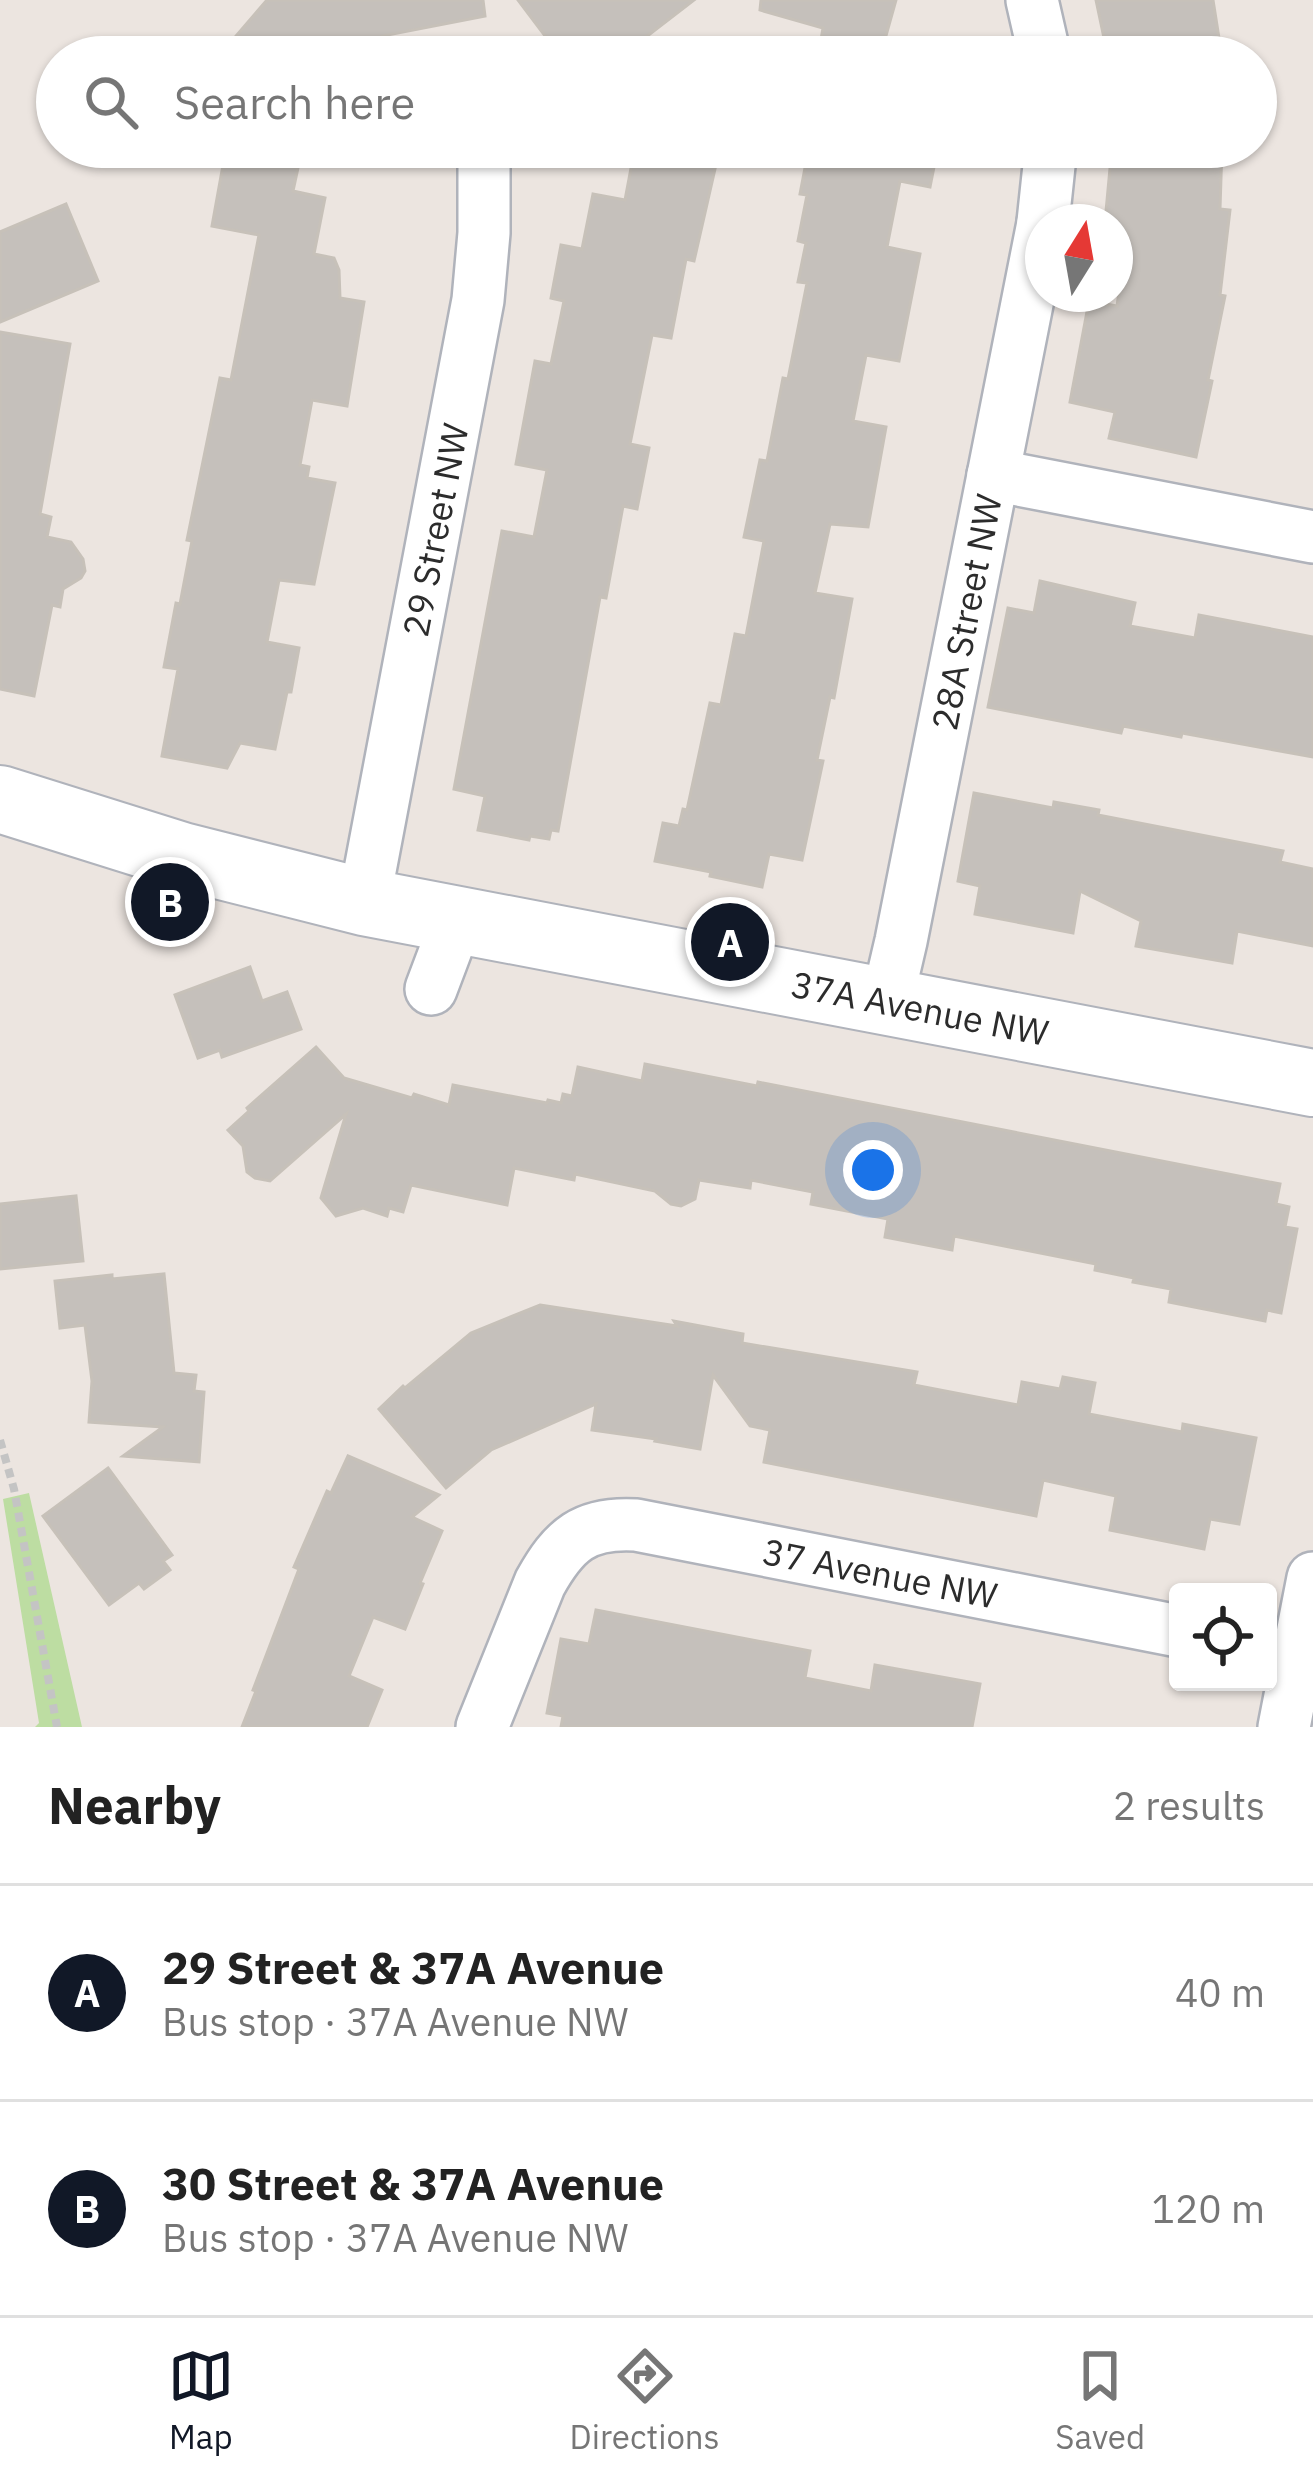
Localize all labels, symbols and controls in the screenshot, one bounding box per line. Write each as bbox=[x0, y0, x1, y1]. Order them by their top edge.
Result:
search box bbox=[36, 36, 1277, 168]
icon: search bbox=[78, 69, 144, 135]
text: Search here bbox=[174, 73, 415, 131]
north arrow bbox=[1025, 204, 1133, 312]
street label: 29 Street NW bbox=[391, 419, 479, 641]
street label: 28A Street NW bbox=[920, 490, 1012, 734]
pin: B bbox=[131, 857, 209, 947]
pin: A bbox=[691, 897, 769, 987]
street label: 37A Avenue NW bbox=[787, 960, 1053, 1056]
your location bbox=[843, 1140, 903, 1200]
street label: 37 Avenue NW bbox=[759, 1527, 1001, 1619]
map controls bbox=[1169, 1583, 1277, 1691]
button: locate bbox=[1169, 1583, 1277, 1691]
text: Nearby bbox=[48, 1772, 221, 1838]
text: 2 results bbox=[1113, 1780, 1265, 1831]
text: 29 Street & 37A Avenue bbox=[162, 1938, 664, 1996]
text: A bbox=[74, 1967, 100, 2018]
text: 40 m bbox=[1175, 1967, 1265, 2018]
text: Bus stop · 37A Avenue NW bbox=[162, 1996, 628, 2047]
text: 30 Street & 37A Avenue bbox=[162, 2154, 664, 2212]
text: B bbox=[74, 2183, 100, 2234]
text: 120 m bbox=[1152, 2183, 1265, 2234]
text: Bus stop · 37A Avenue NW bbox=[162, 2212, 628, 2263]
tab: Map bbox=[168, 2343, 234, 2458]
tab: Directions bbox=[570, 2343, 720, 2458]
tab: Saved bbox=[1055, 2343, 1145, 2458]

